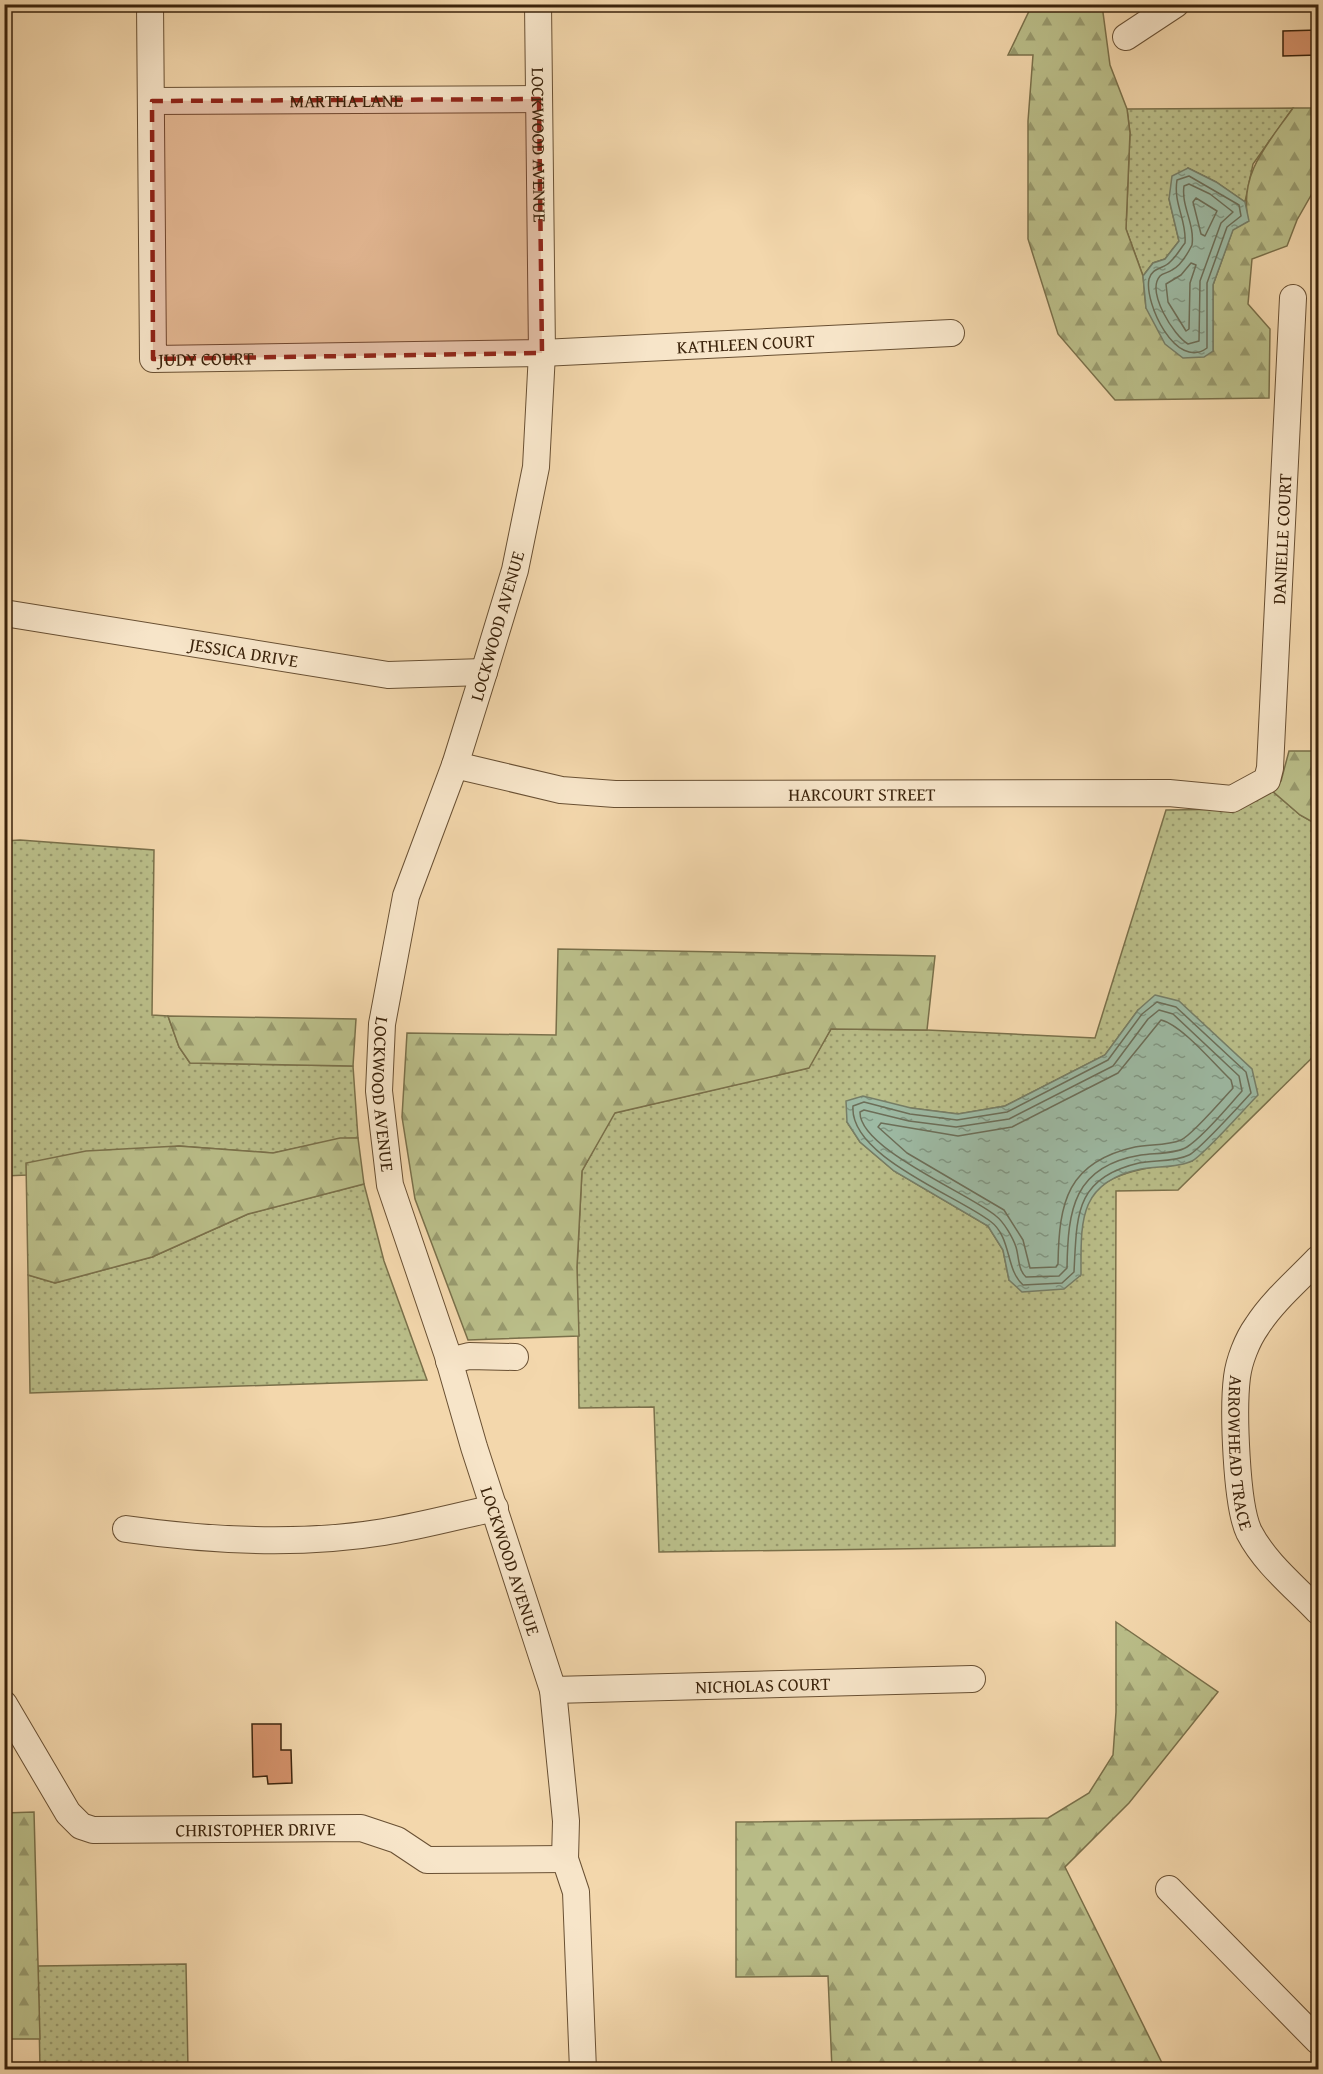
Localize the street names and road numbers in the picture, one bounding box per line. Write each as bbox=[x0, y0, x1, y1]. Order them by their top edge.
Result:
street label: LOCKWOOD AVENUE bbox=[525, 67, 554, 223]
street label: MARTHA LANE bbox=[289, 86, 403, 114]
street label: KATHLEEN COURT bbox=[676, 326, 815, 360]
street label: JUDY COURT bbox=[156, 344, 254, 372]
street label: DANIELLE COURT bbox=[1265, 473, 1298, 605]
street label: LOCKWOOD AVENUE bbox=[463, 548, 531, 704]
street label: JESSICA DRIVE bbox=[186, 629, 300, 674]
street label: HARCOURT STREET bbox=[788, 780, 936, 807]
street label: LOCKWOOD AVENUE bbox=[365, 1015, 402, 1173]
street label: ARROWHEAD TRACE bbox=[1222, 1374, 1261, 1534]
street label: LOCKWOOD AVENUE bbox=[474, 1483, 548, 1639]
street label: NICHOLAS COURT bbox=[695, 1669, 831, 1700]
street label: CHRISTOPHER DRIVE bbox=[175, 1815, 336, 1843]

